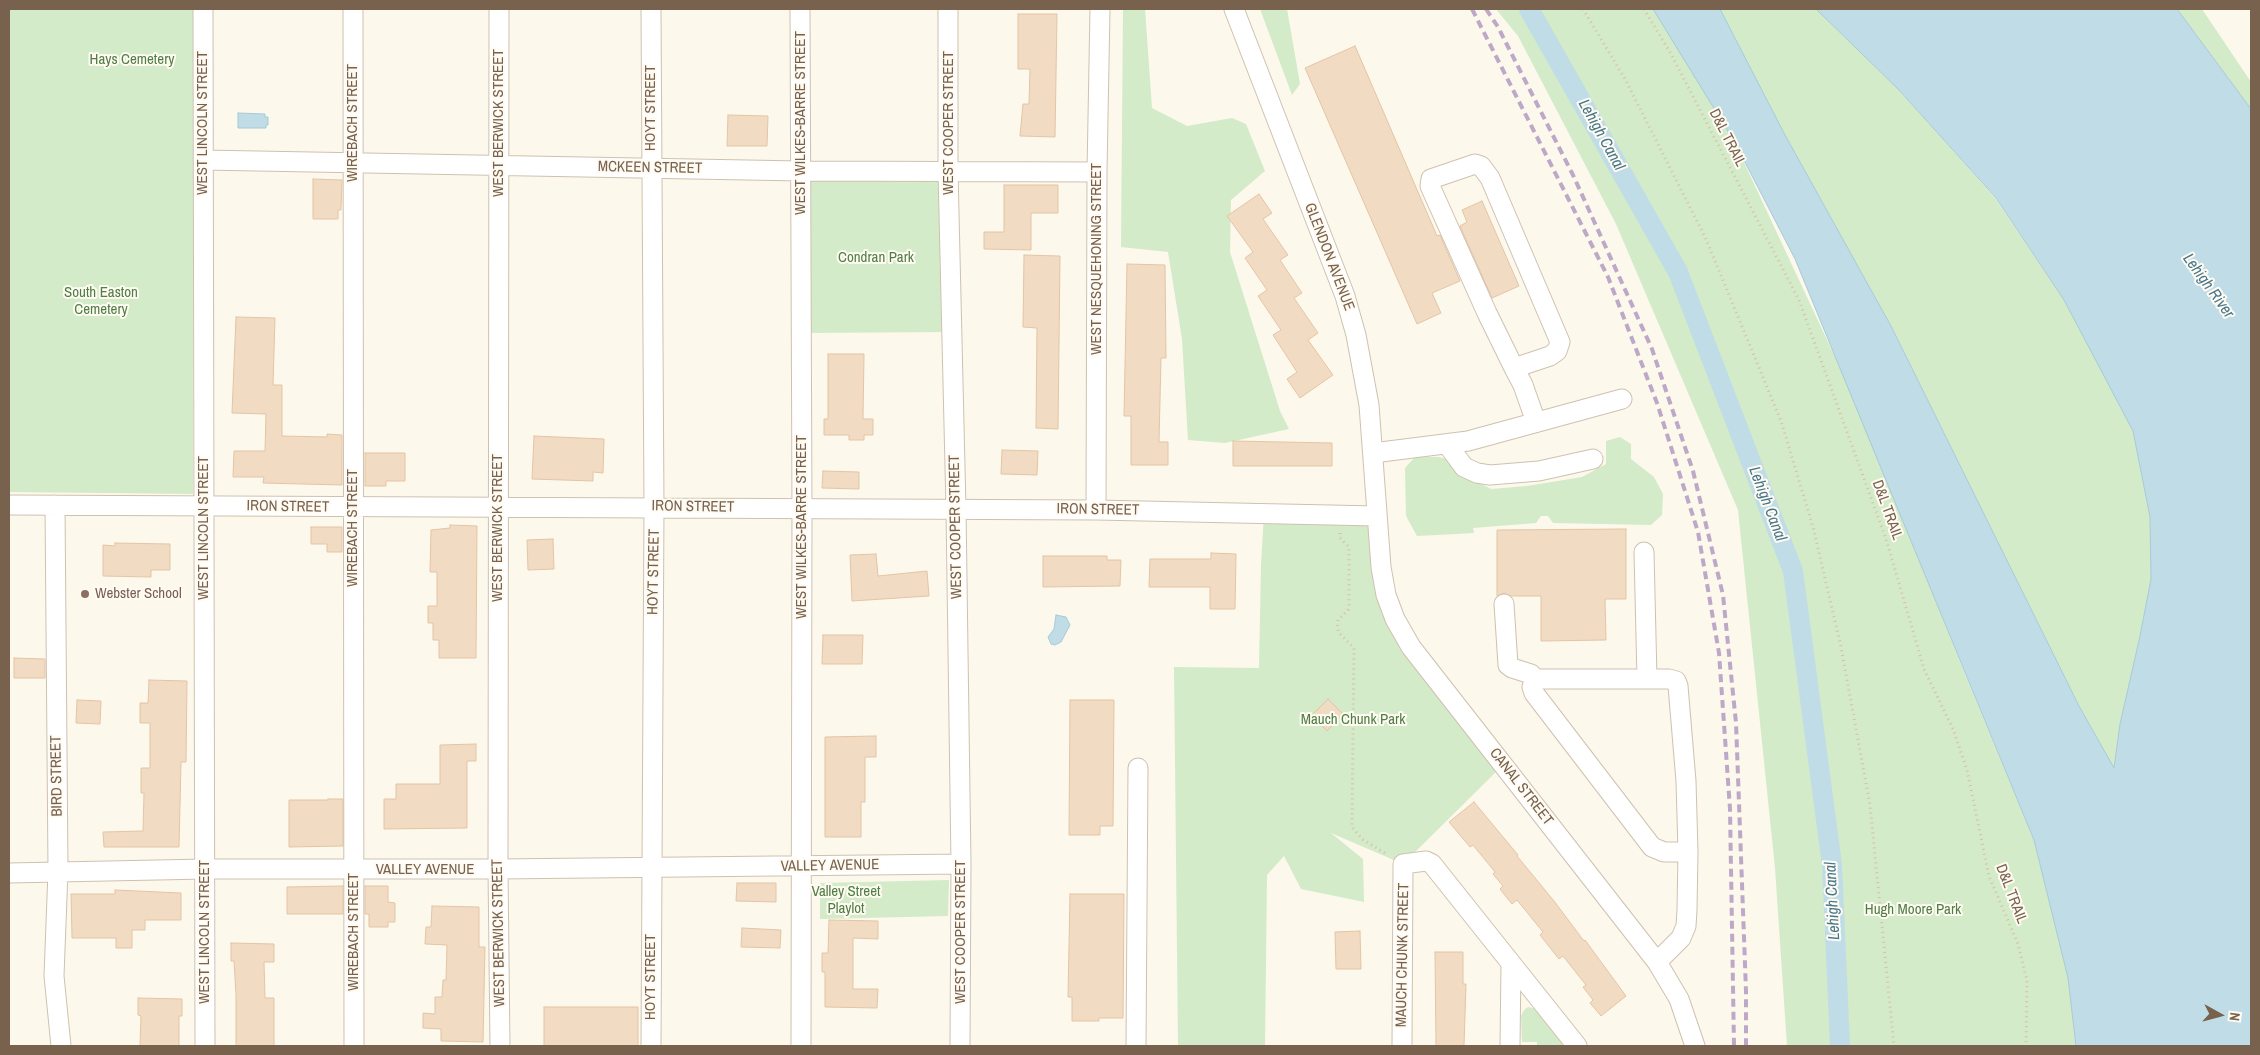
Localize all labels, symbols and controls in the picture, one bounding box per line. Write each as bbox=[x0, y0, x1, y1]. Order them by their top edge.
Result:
street label: WEST WILKES-BARRE STREET bbox=[792, 31, 810, 215]
street label: WEST BERWICK STREET bbox=[490, 49, 508, 197]
park label: Hays Cemetery bbox=[90, 51, 174, 69]
street label: WEST LINCOLN STREET bbox=[194, 51, 212, 195]
street label: WEST COOPER STREET bbox=[940, 51, 958, 195]
street label: WIREBACH STREET bbox=[344, 64, 362, 182]
street label: HOYT STREET bbox=[642, 65, 660, 151]
water label: Lehigh Canal bbox=[1574, 96, 1628, 174]
street label: D&L TRAIL bbox=[1705, 106, 1749, 170]
street label: MCKEEN STREET bbox=[598, 158, 702, 178]
street label: WEST NESQUEHONING STREET bbox=[1088, 163, 1106, 355]
street label: GLENDON AVENUE bbox=[1300, 201, 1358, 313]
park label: Condran Park bbox=[838, 249, 914, 267]
water label: Lehigh River bbox=[2178, 250, 2238, 322]
park label: South Easton Cemetery bbox=[64, 284, 138, 319]
street label: WEST WILKES-BARRE STREET bbox=[793, 435, 811, 619]
street label: WEST BERWICK STREET bbox=[489, 454, 507, 602]
street label: WEST COOPER STREET bbox=[946, 455, 966, 599]
street label: WEST LINCOLN STREET bbox=[195, 456, 213, 600]
water label: Lehigh Canal bbox=[1744, 464, 1790, 544]
street label: WIREBACH STREET bbox=[344, 469, 362, 587]
street label: D&L TRAIL bbox=[1868, 478, 1906, 542]
street label: IRON STREET bbox=[247, 497, 329, 517]
street label: IRON STREET bbox=[652, 497, 734, 517]
street label: IRON STREET bbox=[1057, 500, 1139, 520]
street label: HOYT STREET bbox=[644, 529, 664, 615]
place label: Webster School bbox=[95, 585, 182, 603]
marker: Webster School bbox=[79, 588, 91, 600]
park label: Mauch Chunk Park bbox=[1301, 711, 1405, 729]
street label: BIRD STREET bbox=[47, 735, 67, 817]
street label: CANAL STREET bbox=[1485, 745, 1557, 829]
street label: VALLEY AVENUE bbox=[781, 856, 879, 876]
street label: WEST BERWICK STREET bbox=[489, 859, 509, 1007]
street label: WEST LINCOLN STREET bbox=[196, 860, 214, 1004]
street label: WEST COOPER STREET bbox=[952, 860, 970, 1004]
street label: VALLEY AVENUE bbox=[376, 861, 474, 879]
water label: Lehigh Canal bbox=[1821, 862, 1845, 940]
street label: D&L TRAIL bbox=[1991, 862, 2031, 926]
street label: WIREBACH STREET bbox=[345, 873, 363, 991]
park label: Valley Street Playlot bbox=[812, 883, 880, 918]
street label: MAUCH CHUNK STREET bbox=[1393, 883, 1413, 1027]
park label: Hugh Moore Park bbox=[1865, 901, 1961, 919]
street label: HOYT STREET bbox=[642, 934, 660, 1020]
north arrow bbox=[2195, 990, 2245, 1040]
text: N bbox=[2225, 1012, 2244, 1022]

